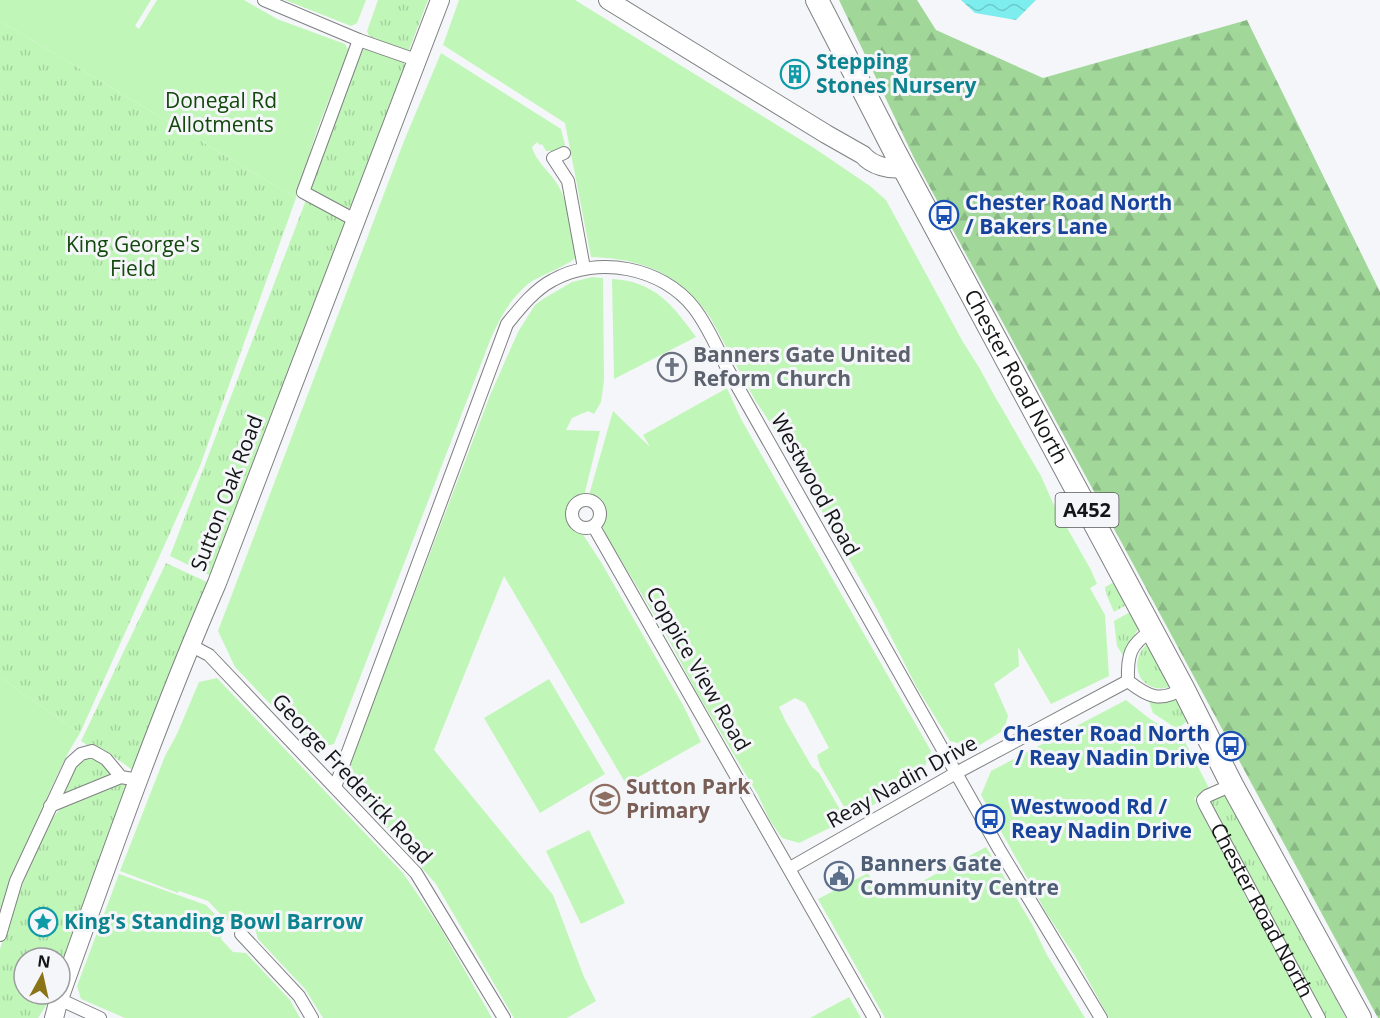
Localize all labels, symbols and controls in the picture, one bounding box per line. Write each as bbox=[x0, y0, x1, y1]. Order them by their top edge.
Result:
place label: Stepping Stones Nursery bbox=[816, 47, 977, 99]
building icon: Stepping Stones Nursery bbox=[779, 58, 811, 90]
park label: Donegal Rd Allotments bbox=[165, 86, 277, 138]
place label: Chester Road North / Bakers Lane bbox=[965, 188, 1172, 240]
bus stop icon: Chester Road North / Bakers Lane bbox=[928, 199, 960, 231]
park label: King George's Field bbox=[66, 230, 200, 282]
street label: Chester Road North bbox=[958, 284, 1075, 469]
place label: Banners Gate United Reform Church bbox=[693, 340, 911, 392]
church icon: Banners Gate United Reform Church bbox=[656, 351, 688, 383]
street label: Westwood Road bbox=[765, 408, 867, 561]
street label: Sutton Oak Road bbox=[183, 411, 269, 575]
road number: A452 bbox=[1056, 493, 1118, 527]
street label: Coppice View Road bbox=[640, 581, 757, 756]
street label: George Frederick Road bbox=[266, 687, 439, 870]
place label: Chester Road North / Reay Nadin Drive bbox=[1003, 719, 1210, 771]
street label: Reay Nadin Drive bbox=[821, 728, 982, 834]
bus stop icon: Chester Road North / Reay Nadin Drive bbox=[1215, 730, 1247, 762]
place label: Sutton Park Primary bbox=[626, 772, 751, 824]
school or university icon: Sutton Park Primary bbox=[589, 783, 621, 815]
place label: Westwood Rd / Reay Nadin Drive bbox=[1011, 792, 1192, 844]
bus stop icon: Westwood Rd / Reay Nadin Drive bbox=[974, 803, 1006, 835]
street label: Chester Road North bbox=[1204, 818, 1321, 1002]
place label: Banners Gate Community Centre bbox=[860, 849, 1059, 901]
public building icon: Banners Gate Community Centre bbox=[823, 860, 855, 892]
place icon: King's Standing Bowl Barrow bbox=[27, 906, 59, 938]
place label: King's Standing Bowl Barrow bbox=[64, 907, 363, 935]
north arrow bbox=[12, 946, 72, 1006]
text: N bbox=[36, 949, 52, 973]

